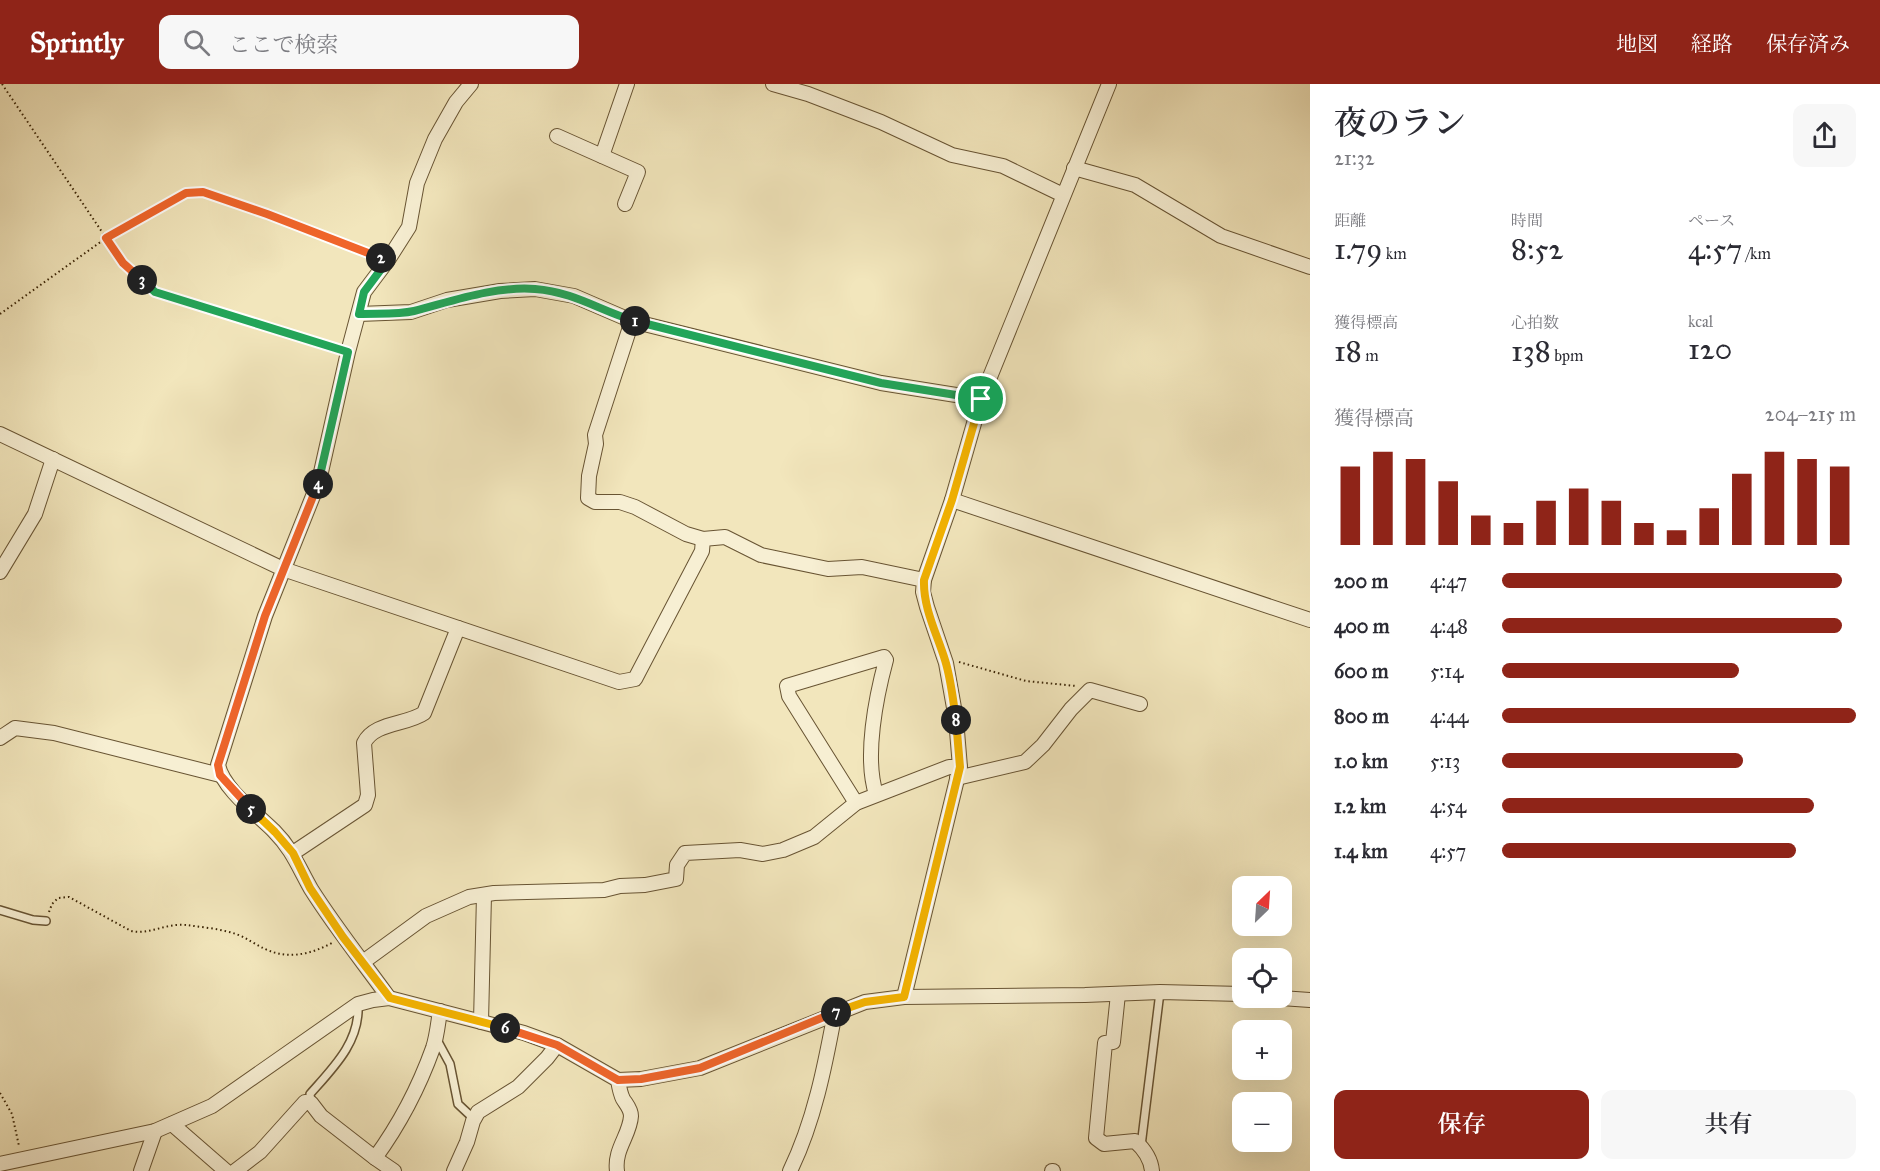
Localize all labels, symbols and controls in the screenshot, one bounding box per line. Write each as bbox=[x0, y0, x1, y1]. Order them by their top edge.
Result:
search box bbox=[159, 15, 579, 69]
text: Sprintly bbox=[30, 25, 123, 60]
icon: search bbox=[180, 26, 213, 59]
text: ここで検索 bbox=[228, 31, 338, 58]
text: 地図 bbox=[1616, 31, 1658, 57]
text: 経路 bbox=[1691, 31, 1733, 57]
text: 保存済み bbox=[1766, 31, 1850, 57]
text: 夜のラン bbox=[1334, 103, 1466, 143]
button: share bbox=[1793, 104, 1856, 167]
text: 21:32 bbox=[1334, 146, 1375, 170]
text: 距離 bbox=[1334, 211, 1366, 230]
text: 時間 bbox=[1511, 211, 1543, 230]
text: ペース bbox=[1688, 211, 1735, 230]
text: 1.79 bbox=[1334, 231, 1382, 267]
text: 8:52 bbox=[1511, 231, 1563, 267]
text: 4:57 bbox=[1688, 231, 1742, 267]
pin: 2 bbox=[366, 243, 396, 273]
text: km bbox=[1382, 244, 1407, 263]
text: /km bbox=[1742, 244, 1771, 263]
text: 2 bbox=[377, 248, 385, 267]
pin: 3 bbox=[127, 265, 157, 295]
text: 3 bbox=[139, 270, 145, 289]
pin: 1 bbox=[620, 306, 650, 336]
text: 1 bbox=[632, 311, 638, 330]
text: kcal bbox=[1688, 312, 1713, 331]
text: 獲得標高 bbox=[1334, 313, 1398, 332]
text: 心拍数 bbox=[1511, 313, 1559, 332]
text: 120 bbox=[1688, 331, 1732, 367]
text: 18 bbox=[1334, 333, 1362, 369]
text: 138 bbox=[1511, 333, 1551, 369]
text: m bbox=[1362, 346, 1379, 365]
text: bpm bbox=[1551, 346, 1583, 365]
pin bbox=[955, 373, 1006, 424]
icon: arrive bbox=[964, 382, 997, 415]
text: 204–215 m bbox=[1765, 402, 1856, 426]
text: 獲得標高 bbox=[1334, 406, 1414, 430]
pin: 4 bbox=[303, 469, 333, 499]
text: 4 bbox=[314, 474, 322, 493]
text: 200 m bbox=[1334, 569, 1388, 593]
text: 4:47 bbox=[1430, 569, 1467, 593]
text: 400 m bbox=[1334, 614, 1390, 638]
text: 4:48 bbox=[1430, 614, 1468, 638]
text: 600 m bbox=[1334, 659, 1389, 683]
text: 5:14 bbox=[1430, 659, 1463, 683]
text: 800 m bbox=[1334, 704, 1389, 728]
text: 4:44 bbox=[1430, 704, 1468, 728]
pin: 8 bbox=[941, 705, 971, 735]
text: 8 bbox=[952, 710, 960, 729]
text: 1.0 km bbox=[1334, 749, 1388, 773]
text: 5:13 bbox=[1430, 749, 1460, 773]
pin: 5 bbox=[236, 794, 266, 824]
text: 1.2 km bbox=[1334, 794, 1386, 818]
text: 4:54 bbox=[1430, 794, 1466, 818]
text: 5 bbox=[247, 799, 255, 818]
text: 1.4 km bbox=[1334, 839, 1388, 863]
text: 4:57 bbox=[1430, 839, 1466, 863]
north arrow bbox=[1232, 876, 1292, 936]
map controls bbox=[1232, 876, 1292, 1152]
button: locate bbox=[1232, 948, 1292, 1008]
pin: 7 bbox=[821, 997, 851, 1027]
text: 7 bbox=[832, 1002, 840, 1021]
pin: 6 bbox=[490, 1013, 520, 1043]
text: 6 bbox=[501, 1018, 509, 1037]
button: + bbox=[1232, 1020, 1292, 1080]
button: 保存 bbox=[1334, 1090, 1589, 1159]
button: 共有 bbox=[1601, 1090, 1856, 1159]
button: − bbox=[1232, 1092, 1292, 1152]

